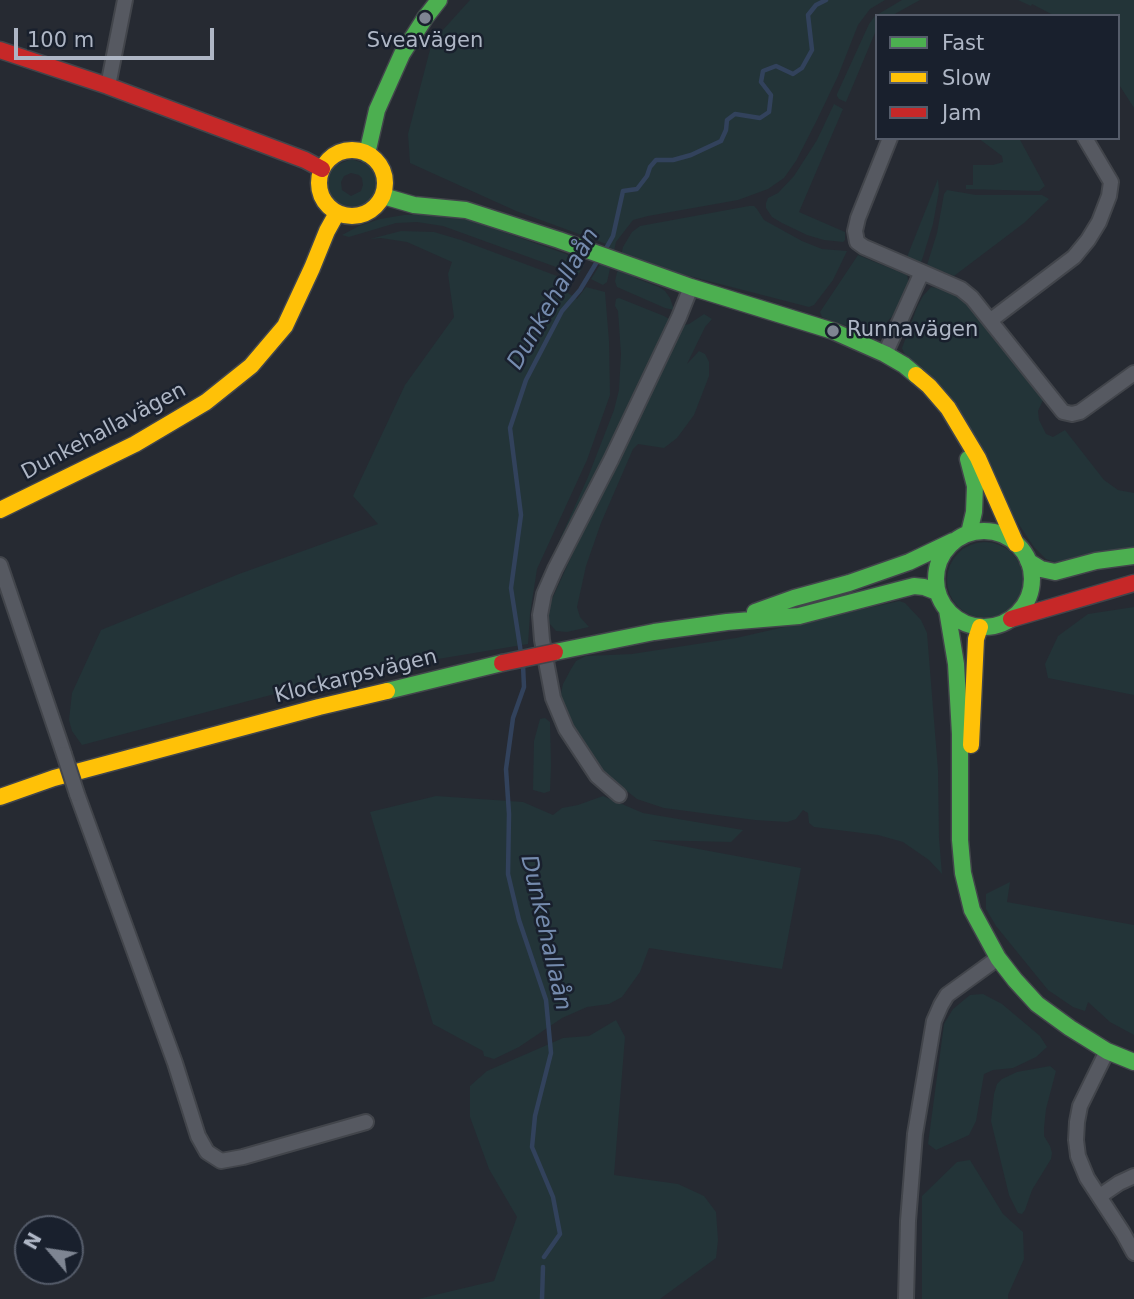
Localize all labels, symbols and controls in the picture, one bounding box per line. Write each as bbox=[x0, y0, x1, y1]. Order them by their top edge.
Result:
marker: Sveavägen bbox=[417, 10, 433, 26]
scale bar bbox=[18, 14, 217, 58]
legend bbox=[875, 14, 1120, 140]
text: 100 m bbox=[27, 28, 94, 52]
place label: Sveavägen bbox=[367, 29, 483, 55]
text: Fast bbox=[942, 31, 984, 55]
text: Slow bbox=[942, 66, 991, 90]
text: Jam bbox=[942, 101, 982, 125]
water label: Dunkehallaån bbox=[502, 223, 606, 375]
place label: Runnavägen bbox=[847, 318, 978, 344]
marker: Runnavägen bbox=[825, 323, 841, 339]
street label: Dunkehallavägen bbox=[17, 378, 191, 486]
street label: Klockarpsvägen bbox=[272, 645, 440, 709]
water label: Dunkehallaån bbox=[514, 853, 576, 1013]
north arrow bbox=[14, 1215, 84, 1285]
text: N bbox=[19, 1228, 46, 1253]

